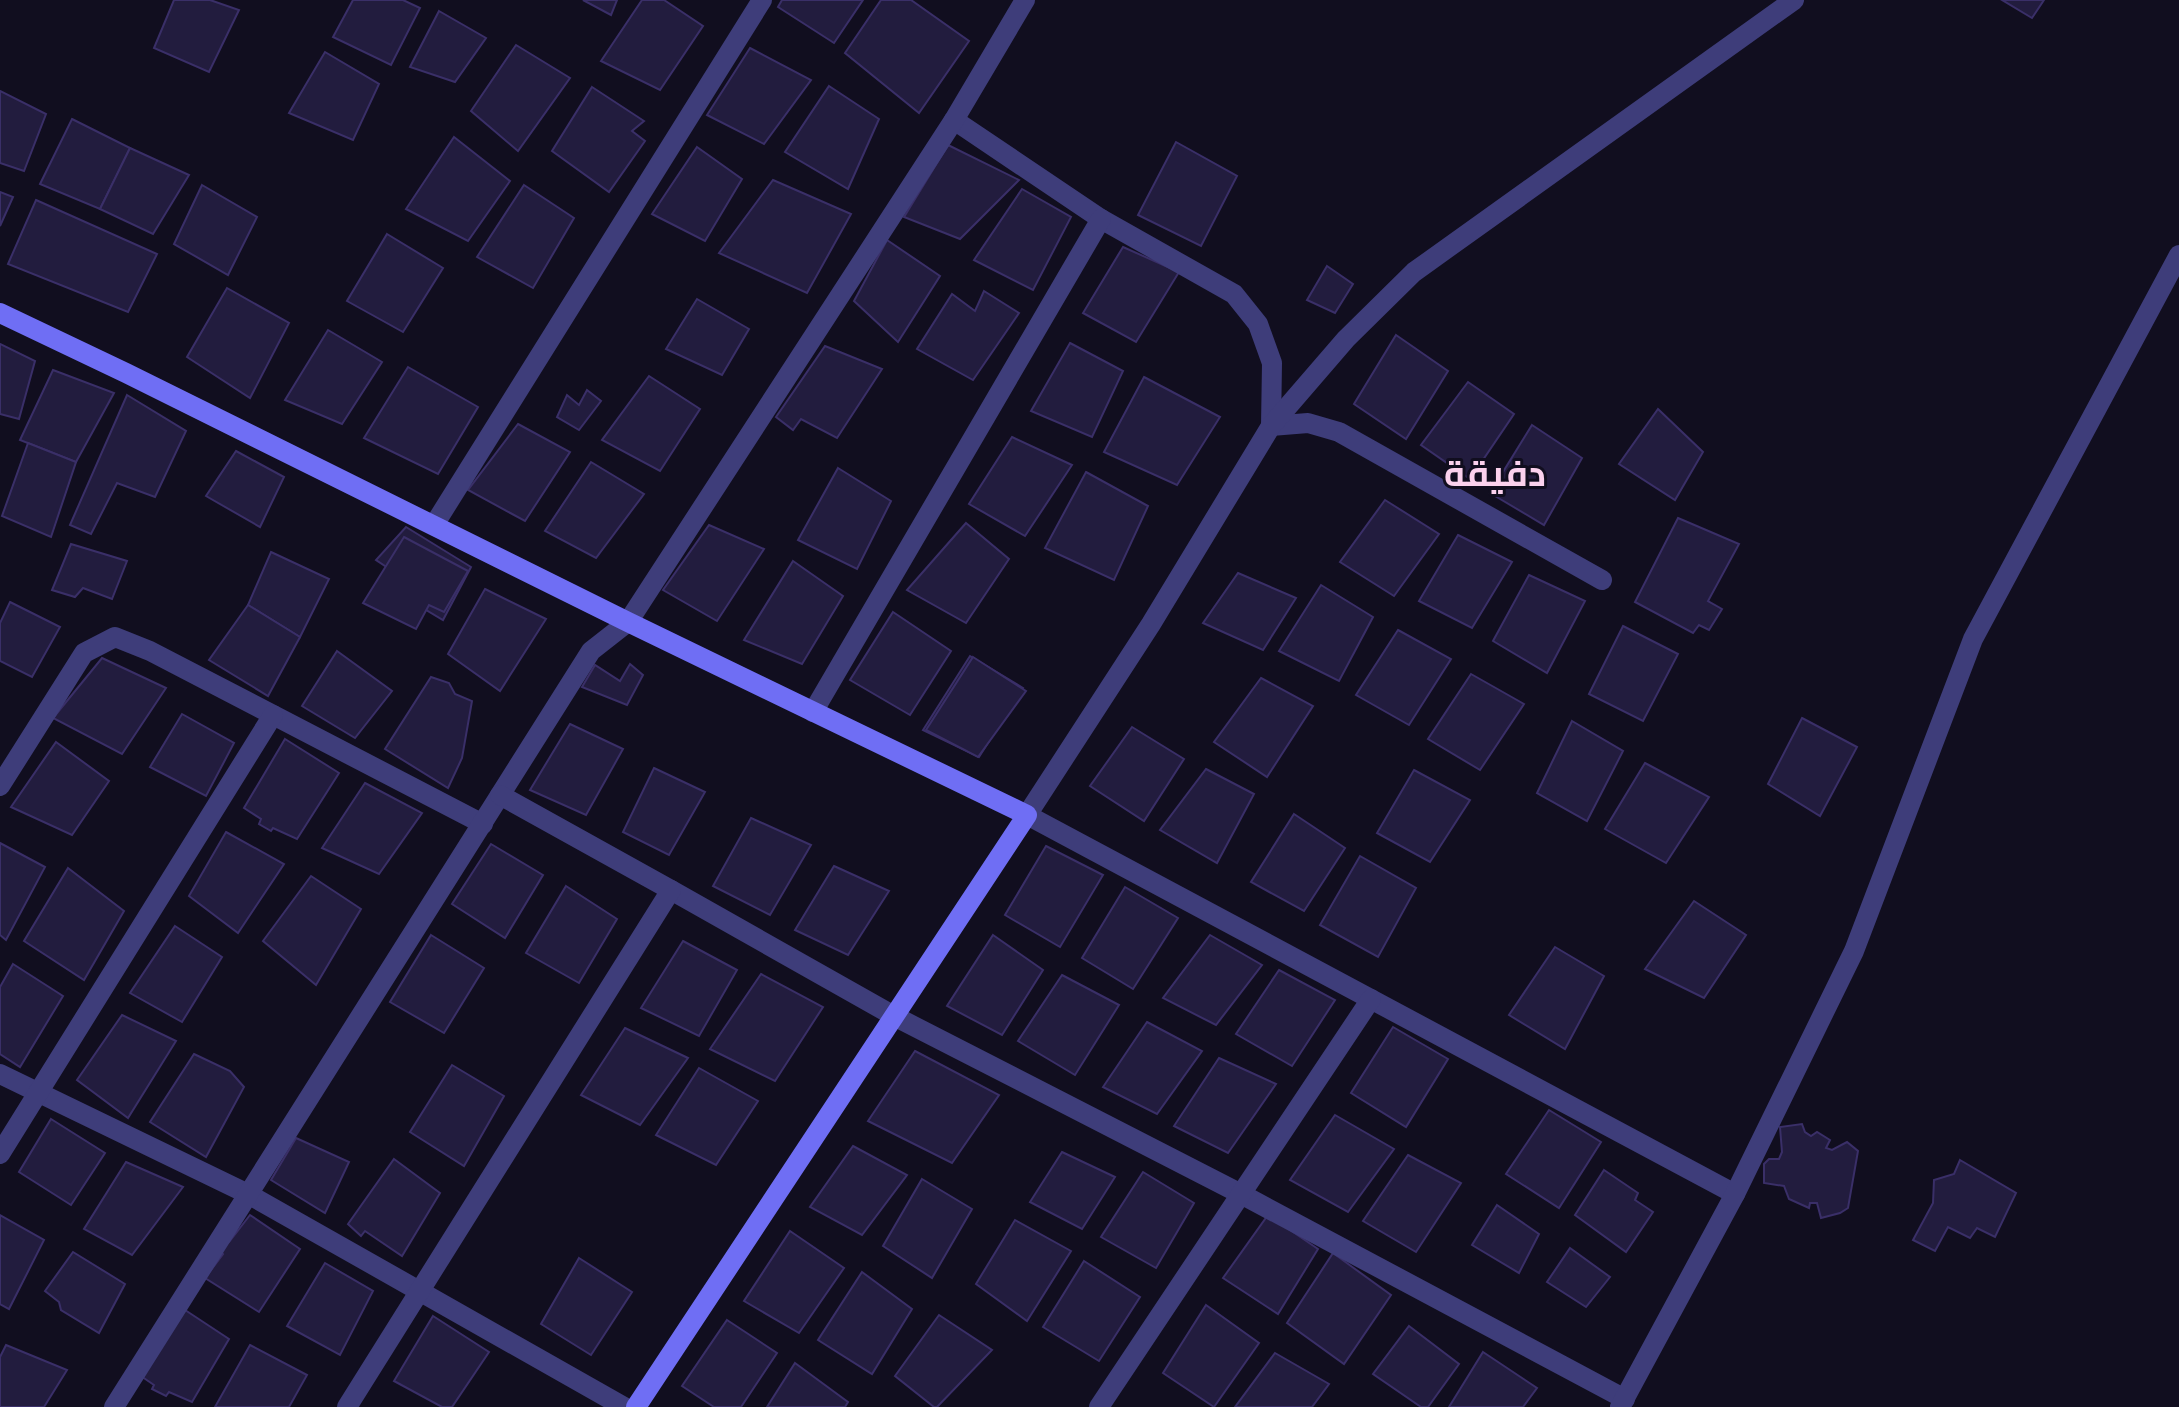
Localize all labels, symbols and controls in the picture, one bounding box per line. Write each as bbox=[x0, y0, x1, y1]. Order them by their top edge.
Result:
district label: دفيقة bbox=[1444, 453, 1546, 495]

